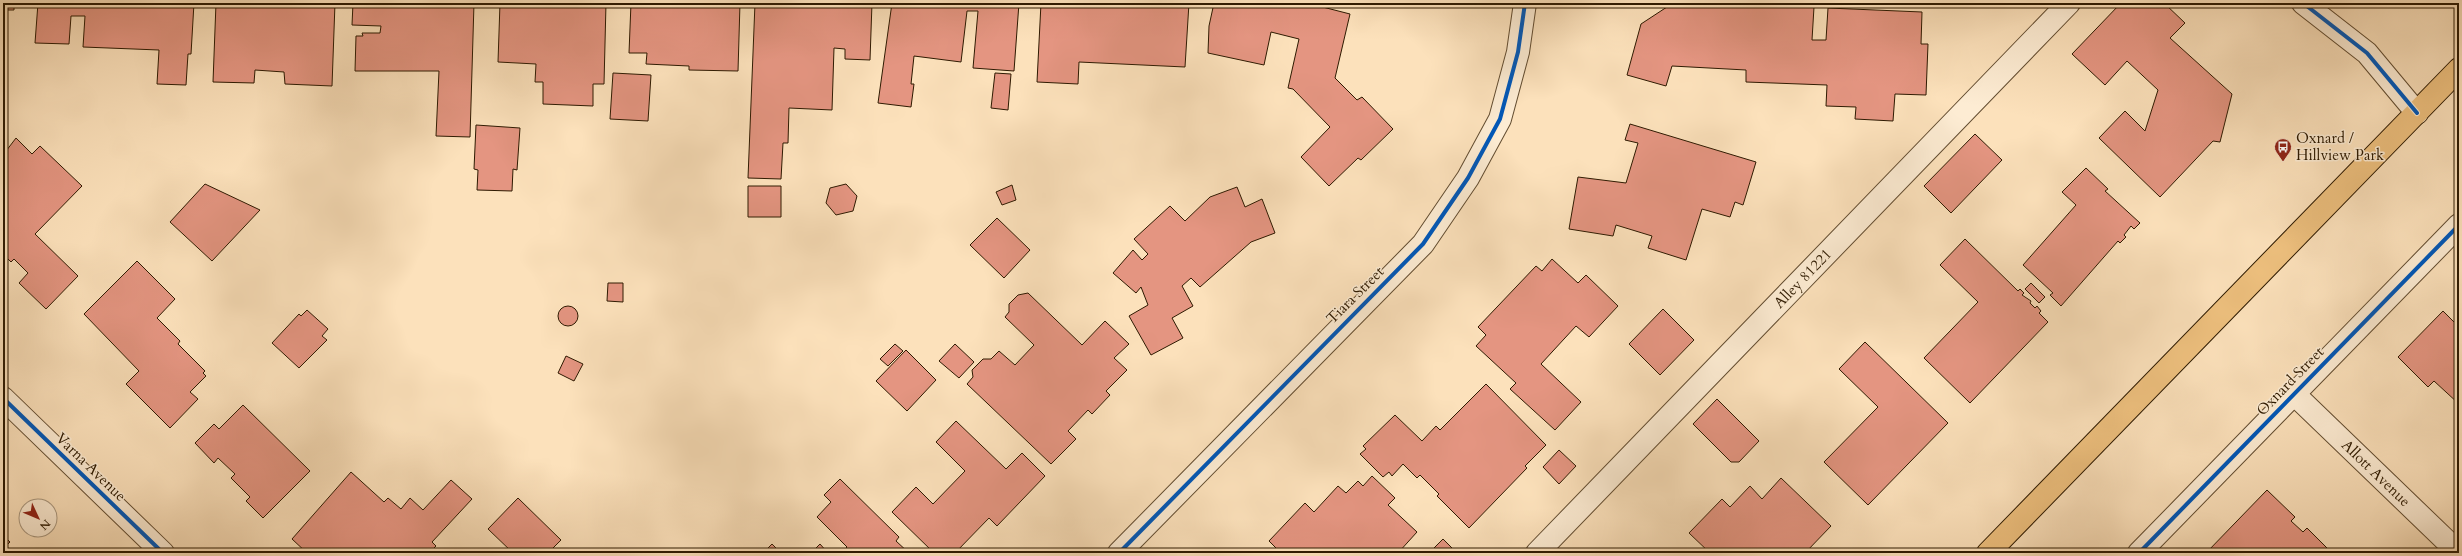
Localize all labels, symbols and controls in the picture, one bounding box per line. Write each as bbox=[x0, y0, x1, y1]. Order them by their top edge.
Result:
place label: Oxnard / Hillview Park bbox=[2296, 128, 2384, 165]
bus stop icon: Oxnard / Hillview Park bbox=[2273, 137, 2293, 162]
street label: Alley 81221 bbox=[1769, 244, 1836, 313]
street label: Tiara Street bbox=[1322, 262, 1388, 328]
street label: Oxnard Street bbox=[2252, 342, 2328, 420]
street label: Varna Avenue bbox=[51, 428, 131, 506]
street label: Allott Avenue bbox=[2337, 435, 2415, 511]
north arrow bbox=[18, 498, 58, 538]
text: N bbox=[36, 516, 54, 534]

